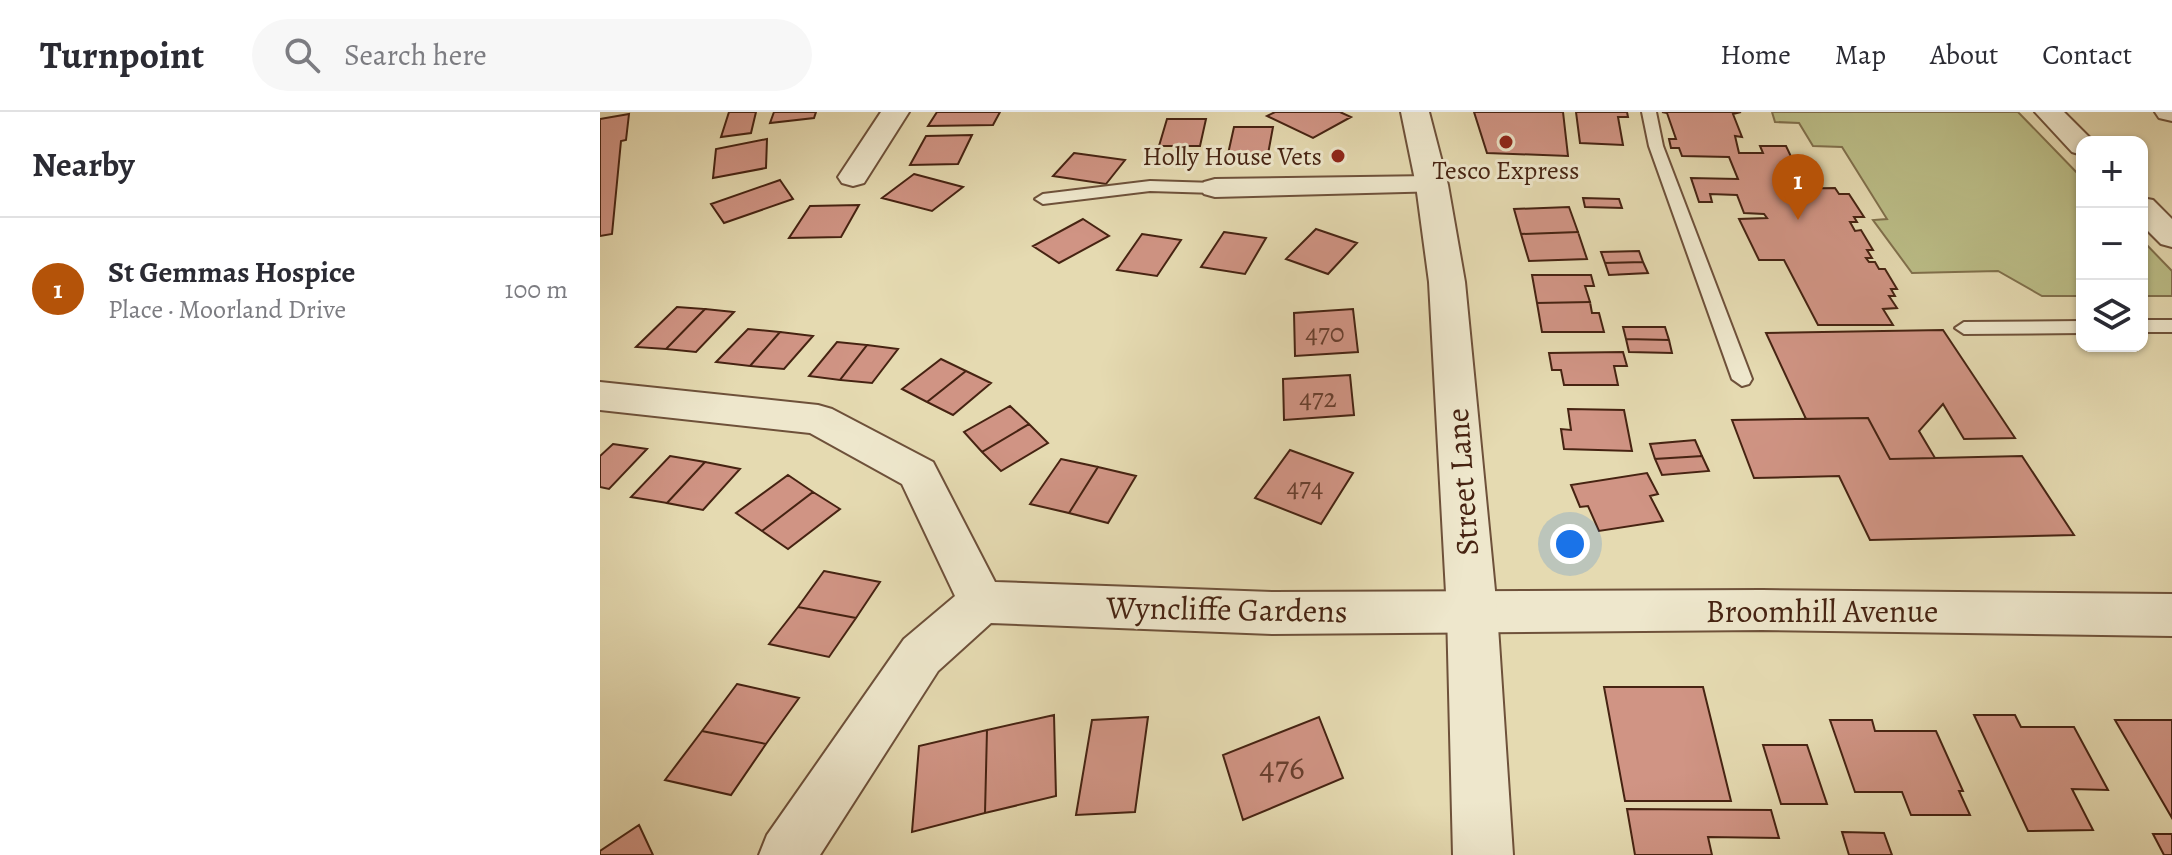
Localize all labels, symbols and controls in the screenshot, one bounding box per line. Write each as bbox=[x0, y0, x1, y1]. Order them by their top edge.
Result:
search box bbox=[252, 19, 812, 91]
text: Turnpoint bbox=[40, 29, 204, 81]
icon: search bbox=[280, 33, 324, 77]
text: Search here bbox=[344, 35, 487, 75]
text: Home bbox=[1720, 36, 1791, 74]
text: Map bbox=[1835, 36, 1886, 74]
text: About bbox=[1930, 36, 1998, 74]
text: Contact bbox=[2042, 36, 2132, 74]
marker: Tesco Express bbox=[1497, 133, 1515, 151]
map controls bbox=[2076, 136, 2148, 352]
button: + bbox=[2076, 136, 2148, 208]
place label: Holly House Vets bbox=[1143, 139, 1322, 174]
text: Nearby bbox=[32, 141, 135, 188]
marker: Holly House Vets bbox=[1329, 147, 1347, 165]
place label: Tesco Express bbox=[1432, 153, 1580, 188]
pin: 1 bbox=[1772, 154, 1824, 220]
button: − bbox=[2076, 208, 2148, 280]
text: St Gemmas Hospice bbox=[108, 252, 355, 292]
text: 1 bbox=[53, 272, 63, 307]
text: 100 m bbox=[505, 272, 568, 307]
button: layers bbox=[2076, 280, 2148, 352]
text: Place · Moorland Drive bbox=[108, 292, 346, 327]
house number: 470 bbox=[1305, 314, 1345, 352]
house number: 472 bbox=[1299, 379, 1337, 417]
street label: Street Lane bbox=[1435, 407, 1489, 557]
house number: 474 bbox=[1286, 468, 1324, 506]
your location bbox=[1550, 524, 1590, 564]
street label: Wyncliffe Gardens bbox=[1105, 585, 1348, 633]
street label: Broomhill Avenue bbox=[1706, 589, 1938, 633]
house number: 476 bbox=[1259, 744, 1305, 791]

